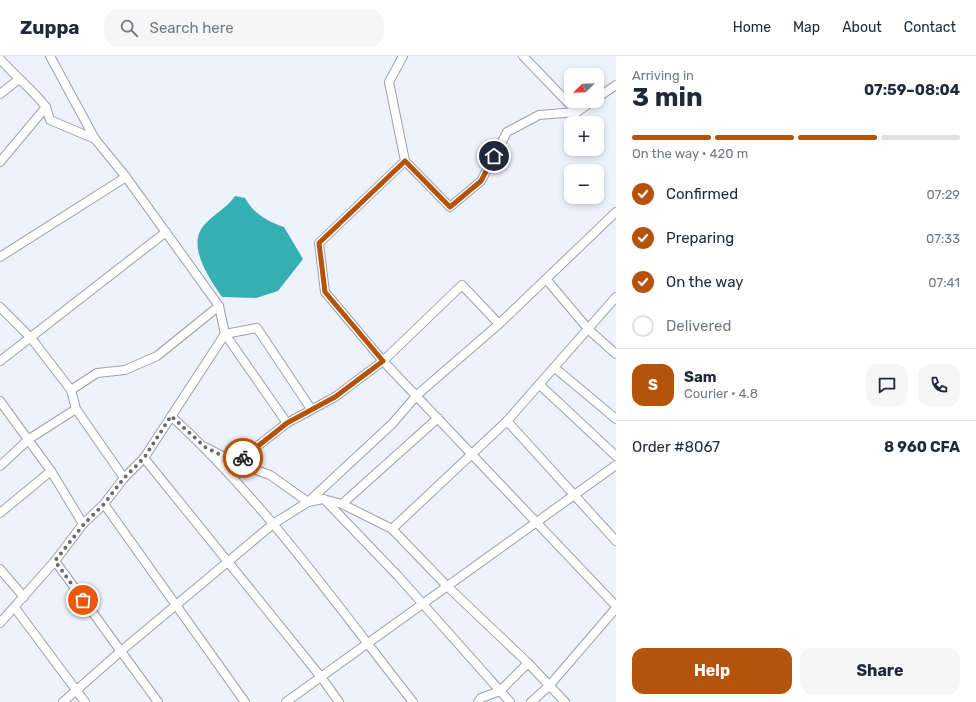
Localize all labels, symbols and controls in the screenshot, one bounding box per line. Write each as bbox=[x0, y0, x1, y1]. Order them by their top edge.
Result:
search box bbox=[104, 10, 384, 46]
text: Zuppa bbox=[20, 16, 80, 39]
icon: search bbox=[118, 17, 140, 39]
text: Search here bbox=[150, 19, 234, 37]
text: Home bbox=[733, 19, 771, 36]
text: Map bbox=[793, 19, 820, 36]
text: About bbox=[842, 19, 882, 36]
text: Contact bbox=[904, 19, 956, 36]
north arrow bbox=[564, 68, 604, 108]
map controls bbox=[564, 68, 604, 204]
text: Arriving in bbox=[632, 68, 694, 83]
text: 07:59–08:04 bbox=[864, 81, 960, 99]
text: 3 min bbox=[632, 82, 703, 113]
button: + bbox=[564, 116, 604, 156]
pin bbox=[477, 139, 511, 173]
icon: home bbox=[483, 145, 505, 167]
text: On the way · 420 m bbox=[632, 146, 748, 161]
button: − bbox=[564, 164, 604, 204]
icon: check bbox=[632, 183, 654, 205]
text: Confirmed bbox=[666, 185, 738, 203]
text: 07:29 bbox=[926, 187, 960, 202]
icon: check bbox=[632, 227, 654, 249]
text: Preparing bbox=[666, 229, 734, 247]
text: 07:33 bbox=[926, 231, 960, 246]
icon: check bbox=[632, 271, 654, 293]
text: On the way bbox=[666, 273, 744, 291]
text: 07:41 bbox=[928, 275, 960, 290]
text: Delivered bbox=[666, 317, 731, 335]
button: chat bbox=[866, 364, 908, 406]
button: phone bbox=[918, 364, 960, 406]
text: Sam bbox=[684, 368, 717, 386]
text: S bbox=[648, 376, 658, 394]
text: Courier · 4.8 bbox=[684, 386, 758, 401]
courier bbox=[223, 438, 263, 478]
text: Order #8067 bbox=[632, 438, 720, 456]
text: 8 960 CFA bbox=[884, 438, 960, 456]
icon: bike bbox=[232, 447, 254, 469]
pin bbox=[66, 583, 100, 617]
icon: bag bbox=[72, 589, 94, 611]
button: Help bbox=[632, 648, 792, 694]
button: Share bbox=[800, 648, 960, 694]

